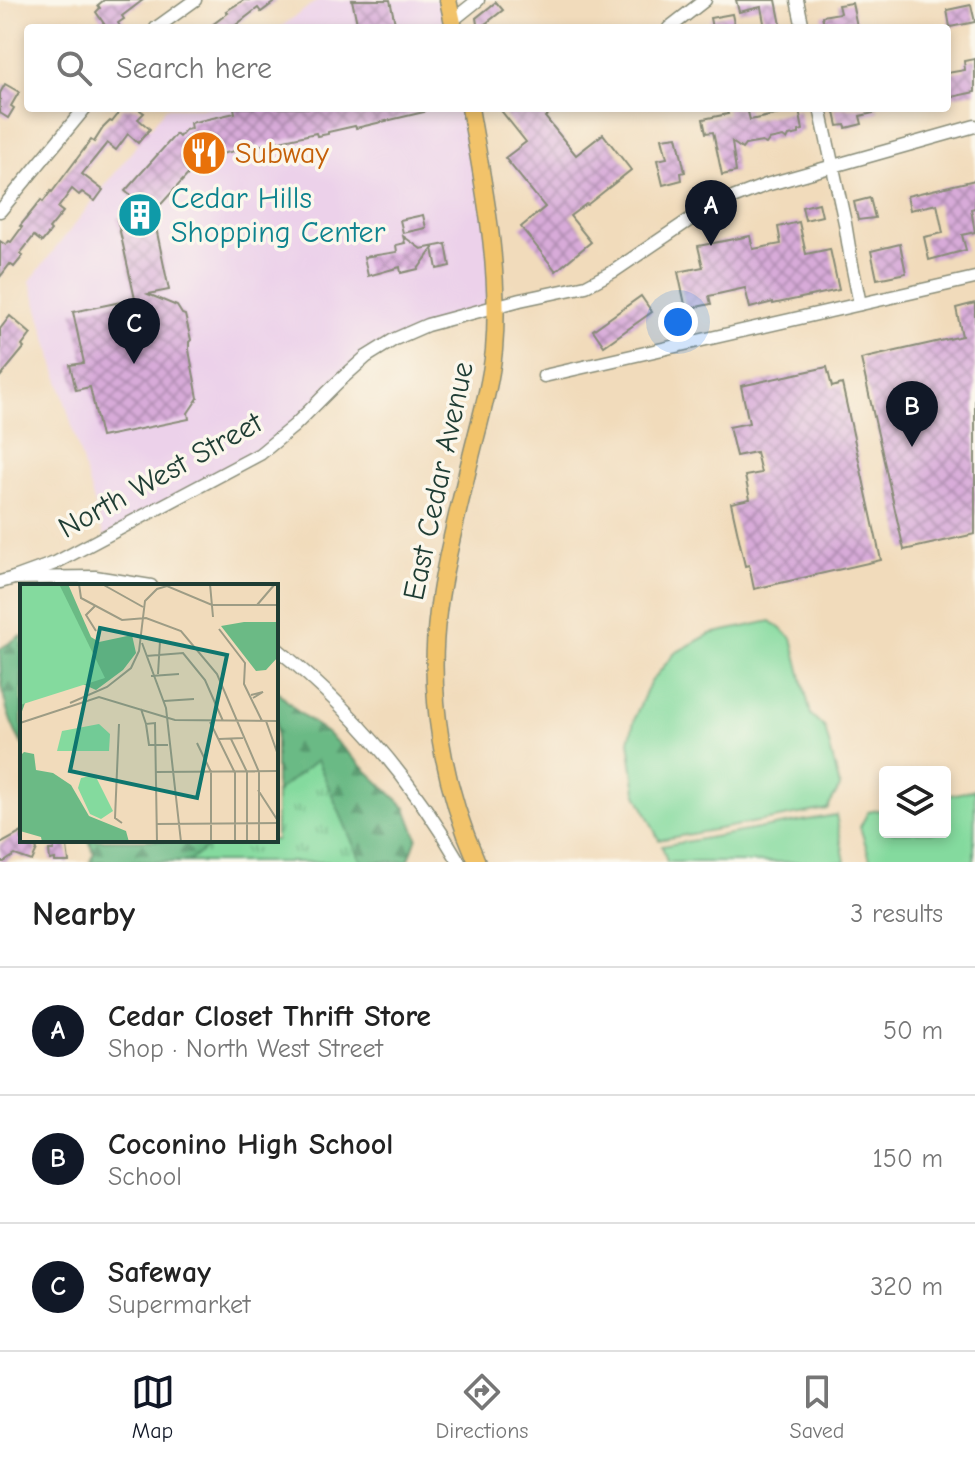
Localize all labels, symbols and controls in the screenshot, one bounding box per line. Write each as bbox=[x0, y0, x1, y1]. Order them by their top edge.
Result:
search box bbox=[24, 24, 951, 112]
icon: search bbox=[52, 46, 96, 90]
text: Search here bbox=[116, 51, 272, 86]
restaurant icon: Subway bbox=[180, 129, 228, 177]
place label: Subway bbox=[235, 136, 330, 171]
pin: A bbox=[685, 180, 737, 246]
place label: Cedar Hills Shopping Center bbox=[171, 181, 385, 250]
building icon: Cedar Hills Shopping Center bbox=[116, 191, 164, 239]
pin: C bbox=[108, 298, 160, 364]
your location bbox=[658, 302, 698, 342]
street label: East Cedar Avenue bbox=[396, 359, 481, 603]
pin: B bbox=[886, 381, 938, 447]
street label: North West Street bbox=[52, 404, 269, 546]
inset map bbox=[20, 584, 278, 842]
map controls bbox=[879, 766, 951, 838]
button: layers bbox=[879, 766, 951, 838]
text: Nearby bbox=[32, 894, 135, 934]
text: 3 results bbox=[850, 899, 943, 929]
text: Cedar Closet Thrift Store bbox=[108, 999, 431, 1034]
text: A bbox=[51, 1016, 65, 1046]
text: 50 m bbox=[883, 1016, 943, 1046]
text: Shop · North West Street bbox=[108, 1034, 383, 1064]
text: Coconino High School bbox=[108, 1127, 393, 1162]
text: B bbox=[50, 1144, 66, 1174]
text: 150 m bbox=[873, 1144, 943, 1174]
text: School bbox=[108, 1162, 182, 1192]
text: Safeway bbox=[108, 1255, 211, 1290]
text: C bbox=[50, 1272, 66, 1302]
text: 320 m bbox=[870, 1272, 943, 1302]
text: Supermarket bbox=[108, 1290, 251, 1320]
tab: Map bbox=[131, 1370, 175, 1444]
tab: Directions bbox=[436, 1370, 529, 1444]
tab: Saved bbox=[790, 1370, 844, 1444]

